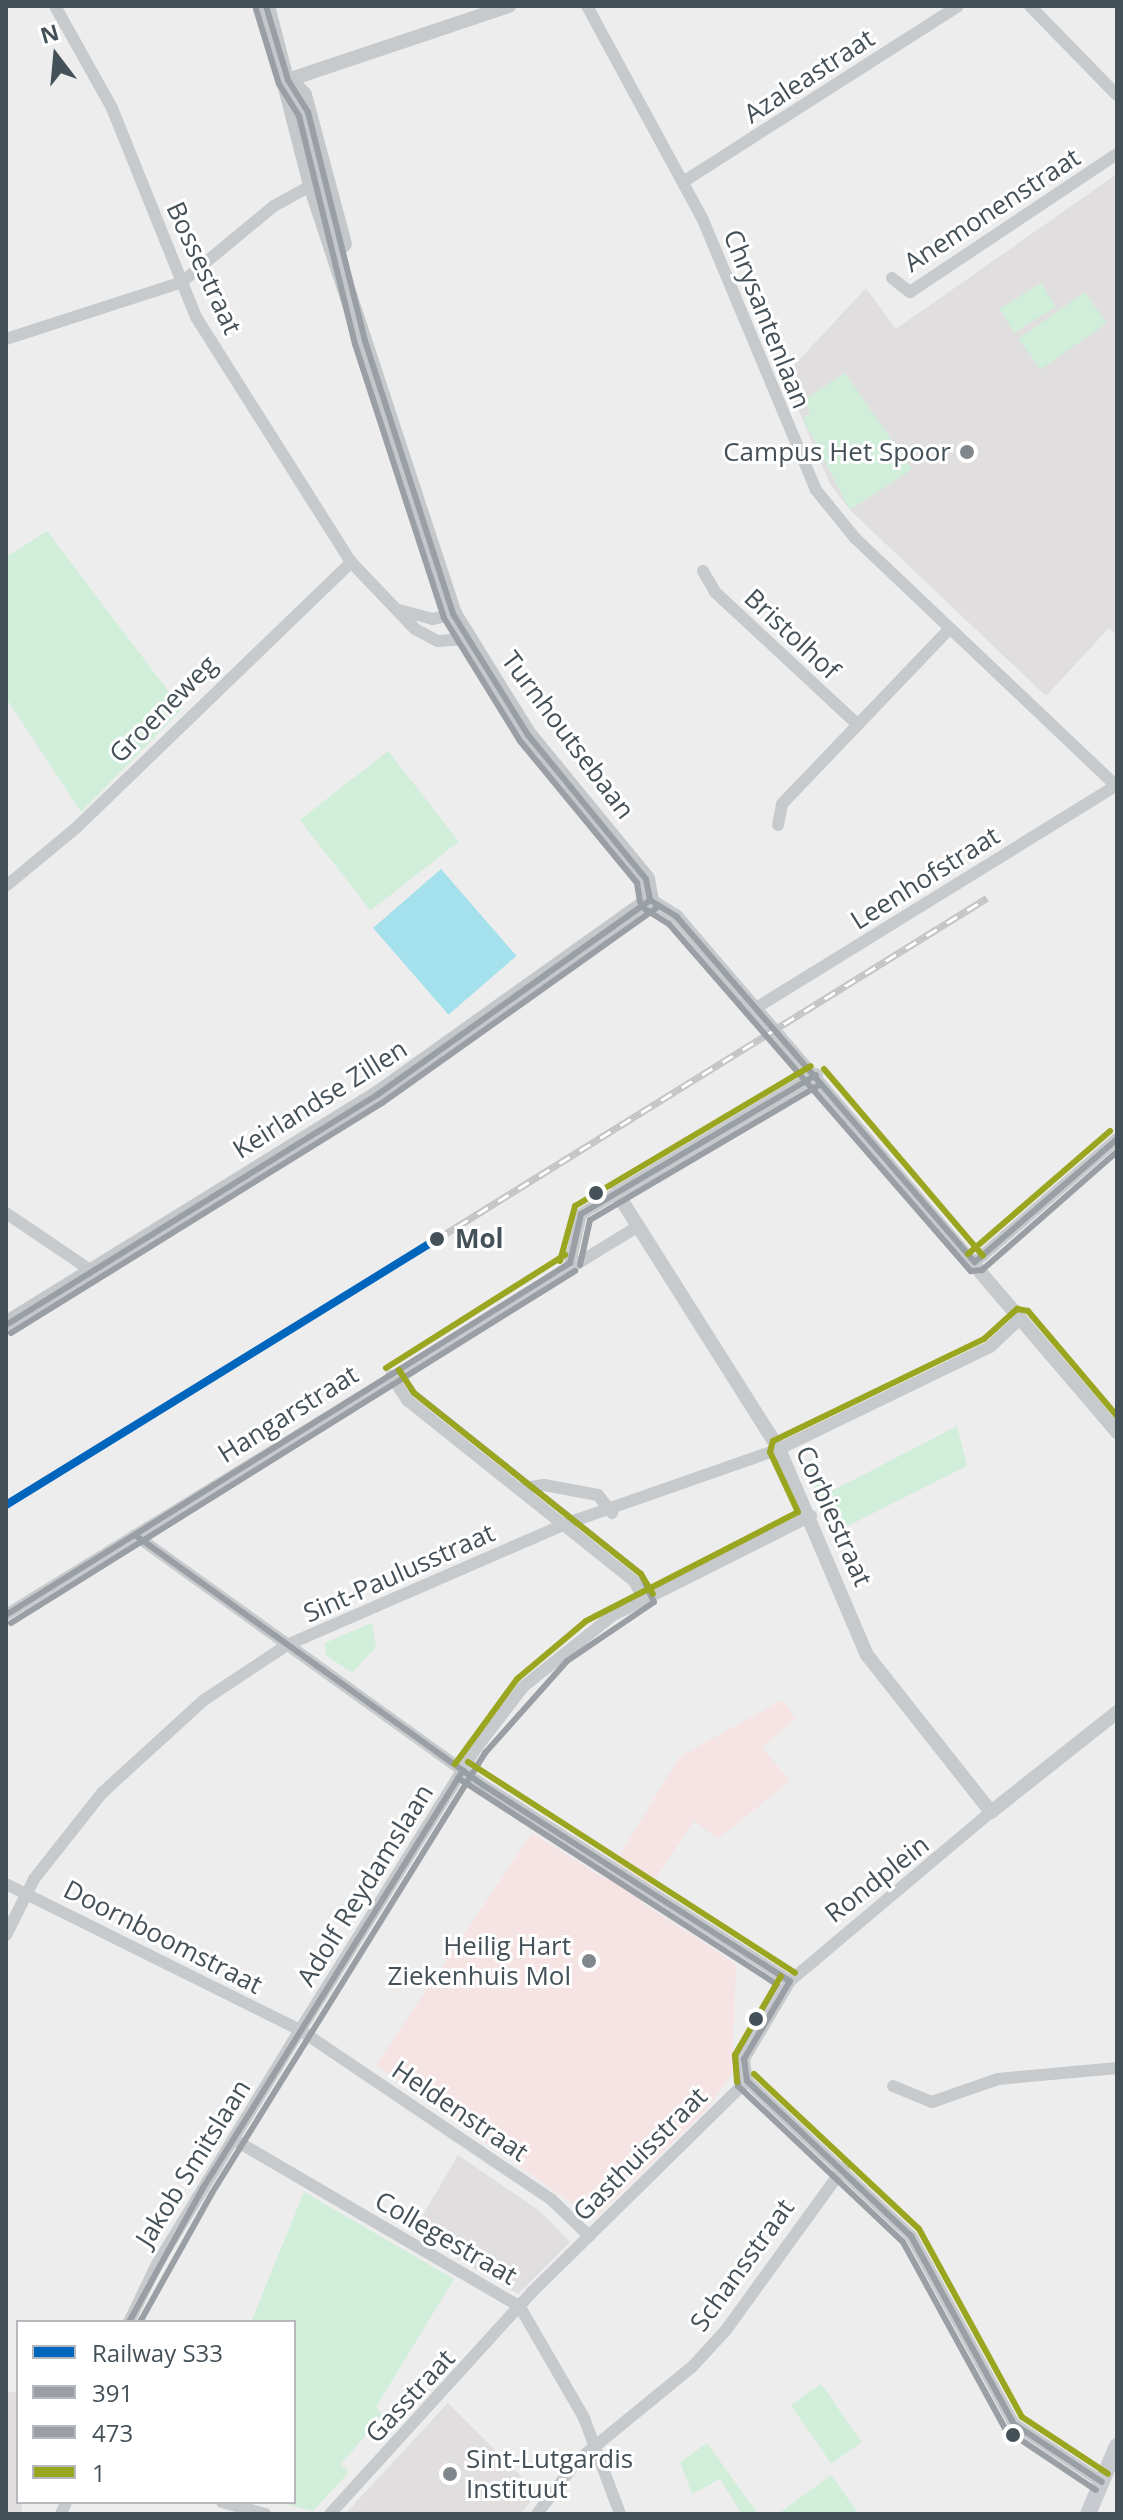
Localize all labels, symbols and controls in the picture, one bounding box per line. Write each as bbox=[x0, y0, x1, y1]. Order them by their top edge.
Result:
north arrow bbox=[16, 16, 96, 96]
text: N bbox=[37, 16, 62, 50]
street label: Azaleastraat bbox=[738, 22, 880, 130]
street label: Anemonenstraat bbox=[898, 141, 1086, 279]
street label: Bossestraat bbox=[160, 197, 248, 339]
street label: Chrysantenlaan bbox=[717, 225, 817, 413]
place label: Campus Het Spoor bbox=[723, 436, 951, 468]
marker: Campus Het Spoor bbox=[958, 443, 976, 461]
street label: Bristolhof bbox=[738, 582, 846, 686]
street label: Turnhoutsebaan bbox=[495, 645, 641, 825]
street label: Groeneweg bbox=[103, 649, 223, 769]
street label: Leenhofstraat bbox=[845, 820, 1005, 936]
street label: Keirlandse Zillen bbox=[227, 1033, 413, 1165]
unlabelled marker bbox=[588, 1185, 604, 1201]
place label: Mol bbox=[455, 1223, 504, 1255]
marker: Mol bbox=[426, 1228, 448, 1250]
street label: Hangarstraat bbox=[212, 1359, 364, 1469]
street label: Corbiestraat bbox=[789, 1441, 879, 1591]
street label: Sint-Paulusstraat bbox=[299, 1517, 499, 1629]
street label: Adolf Reydamslaan bbox=[290, 1778, 440, 1992]
street label: Rondplein bbox=[819, 1829, 935, 1929]
street label: Doornboomstraat bbox=[59, 1874, 267, 2000]
place label: Heilig Hart Ziekenhuis Mol bbox=[388, 1930, 571, 1992]
marker: Heilig Hart Ziekenhuis Mol bbox=[578, 1950, 600, 1972]
unlabelled marker bbox=[748, 2011, 764, 2027]
street label: Heldenstraat bbox=[386, 2054, 534, 2168]
street label: Jakob Smitslaan bbox=[129, 2074, 257, 2252]
street label: Gasthuisstraat bbox=[567, 2081, 713, 2227]
street label: Collegestraat bbox=[369, 2185, 523, 2291]
street label: Schansstraat bbox=[684, 2193, 800, 2337]
legend bbox=[16, 2320, 296, 2504]
text: Railway S33 bbox=[92, 2336, 223, 2369]
street label: Gasstraat bbox=[359, 2343, 461, 2449]
text: 391 bbox=[92, 2376, 133, 2409]
text: 473 bbox=[92, 2416, 133, 2449]
unlabelled marker bbox=[1005, 2427, 1021, 2443]
place label: Sint-Lutgardis Instituut bbox=[466, 2443, 633, 2504]
text: 1 bbox=[92, 2456, 106, 2489]
marker: Sint-Lutgardis Instituut bbox=[441, 2465, 459, 2483]

